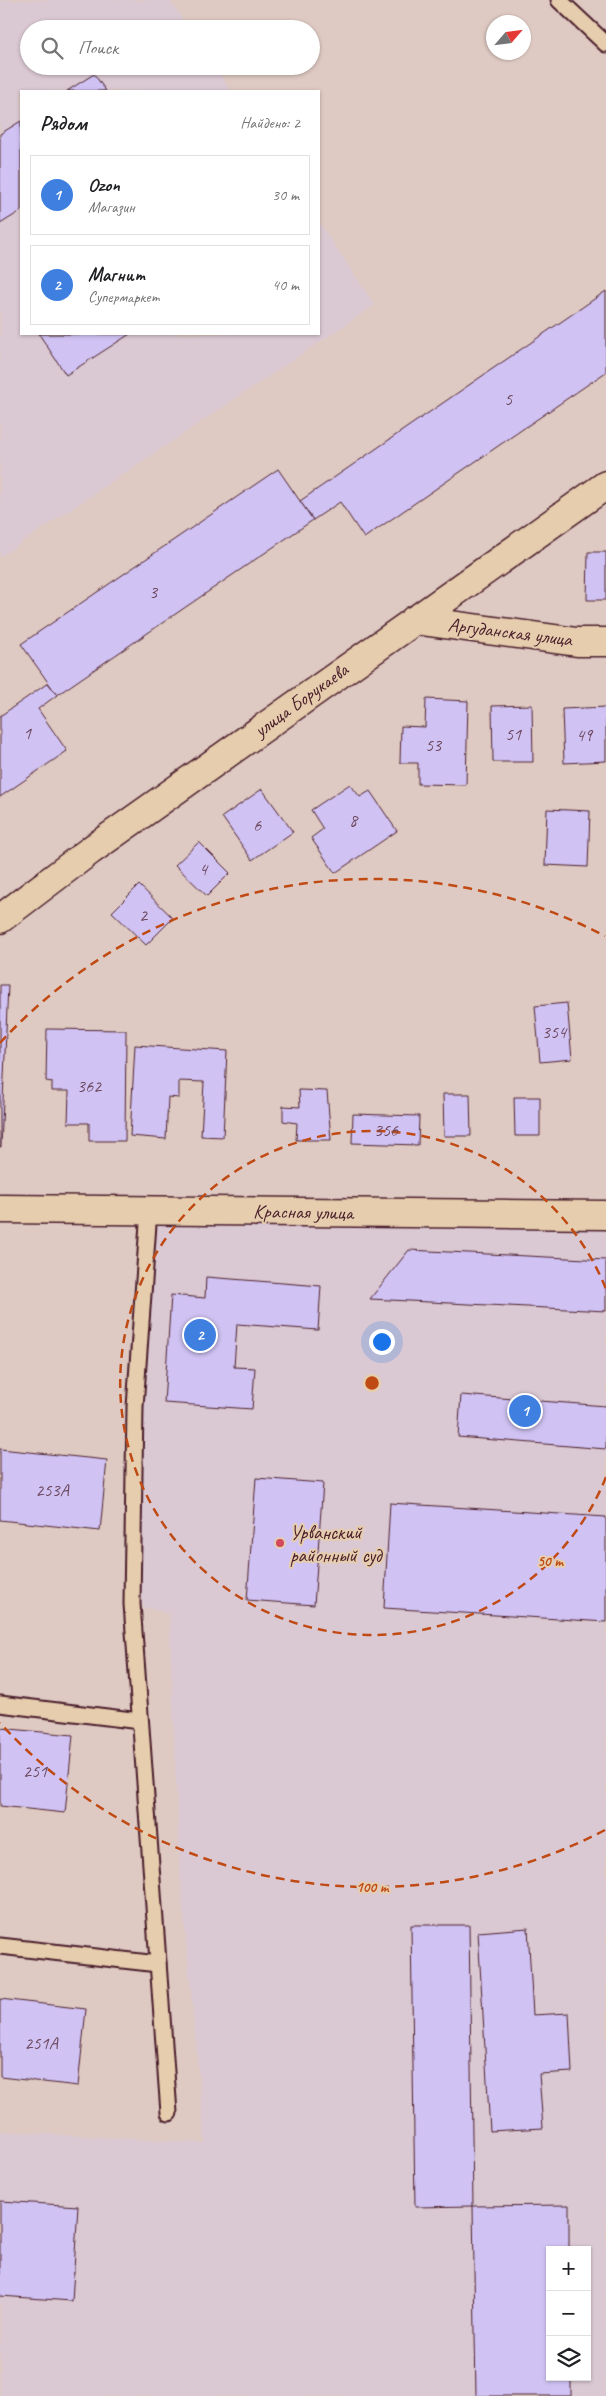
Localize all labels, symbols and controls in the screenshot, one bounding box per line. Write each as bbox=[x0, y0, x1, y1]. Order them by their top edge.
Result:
north arrow bbox=[486, 15, 531, 60]
search box bbox=[20, 20, 320, 75]
icon: search bbox=[38, 34, 66, 62]
text: Поиск bbox=[78, 36, 118, 60]
text: Рядом bbox=[40, 110, 87, 136]
text: Найдено: 2 bbox=[240, 113, 300, 133]
text: Ozon bbox=[88, 173, 120, 197]
text: 1 bbox=[53, 185, 61, 205]
text: 30 m bbox=[272, 185, 299, 205]
text: Магазин bbox=[88, 197, 135, 217]
text: Магнит bbox=[88, 263, 145, 287]
text: 2 bbox=[53, 275, 61, 295]
text: 40 m bbox=[272, 275, 299, 295]
text: Супермаркет bbox=[88, 287, 159, 307]
house number: 5 bbox=[504, 388, 513, 410]
house number: 3 bbox=[149, 581, 159, 603]
street label: Аргуданская улица bbox=[447, 612, 575, 652]
street label: улица Борукаева bbox=[248, 656, 355, 743]
house number: 1 bbox=[23, 722, 32, 744]
house number: 51 bbox=[505, 723, 522, 745]
house number: 49 bbox=[576, 724, 594, 746]
house number: 53 bbox=[425, 734, 443, 756]
house number: 8 bbox=[349, 809, 359, 831]
house number: 6 bbox=[253, 814, 262, 836]
house number: 4 bbox=[199, 858, 209, 880]
house number: 2 bbox=[139, 904, 149, 926]
house number: 354 bbox=[542, 1021, 568, 1043]
house number: 362 bbox=[77, 1075, 103, 1097]
house number: 356 bbox=[374, 1119, 399, 1141]
street label: Красная улица bbox=[253, 1199, 355, 1225]
pin: 2 bbox=[184, 1316, 216, 1354]
your location bbox=[369, 1329, 395, 1355]
centre of rings bbox=[363, 1374, 381, 1392]
pin: 1 bbox=[509, 1392, 541, 1430]
house number: 253А bbox=[35, 1479, 70, 1501]
place label: Урванский районный суд bbox=[290, 1520, 383, 1568]
marker: Урванский районный суд bbox=[274, 1537, 286, 1549]
text: 50 m bbox=[537, 1552, 564, 1571]
house number: 251 bbox=[23, 1760, 48, 1782]
text: 100 m bbox=[356, 1878, 390, 1897]
house number: 251А bbox=[24, 2032, 59, 2054]
map controls bbox=[546, 2246, 591, 2381]
button: + bbox=[546, 2246, 591, 2291]
button: − bbox=[546, 2291, 591, 2336]
button: layers bbox=[546, 2336, 591, 2381]

